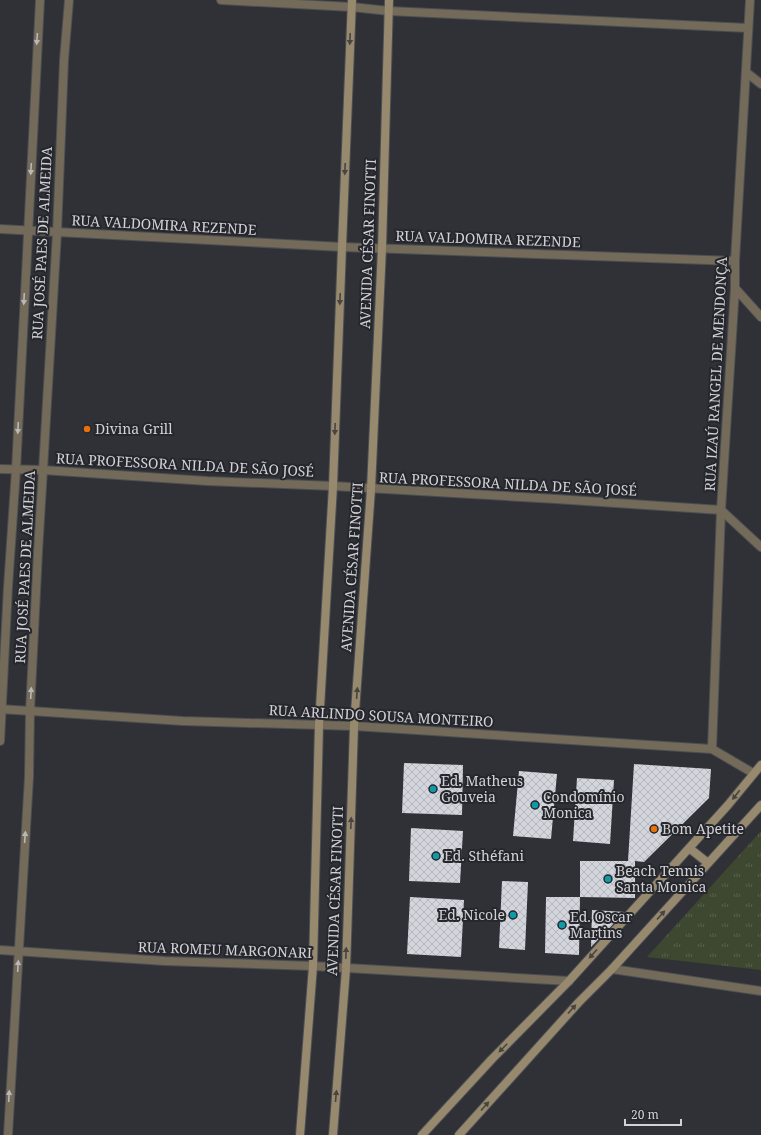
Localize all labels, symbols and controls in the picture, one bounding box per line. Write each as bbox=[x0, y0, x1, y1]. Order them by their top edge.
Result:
one-way arrow bbox=[34, 33, 40, 46]
one-way arrow bbox=[347, 33, 354, 45]
street label: RUA JOSÉ PAES DE ALMEIDA bbox=[27, 146, 56, 340]
street label: AVENIDA CÉSAR FINOTTI bbox=[355, 159, 380, 329]
one-way arrow bbox=[27, 163, 34, 175]
one-way arrow bbox=[342, 163, 348, 176]
street label: RUA VALDOMIRA REZENDE bbox=[71, 210, 257, 239]
street label: RUA VALDOMIRA REZENDE bbox=[395, 226, 581, 251]
street label: RUA IZAÚ RANGEL DE MENDONÇA bbox=[700, 256, 731, 492]
one-way arrow bbox=[21, 293, 28, 305]
one-way arrow bbox=[337, 293, 343, 306]
place label: Divina Grill bbox=[95, 419, 173, 438]
one-way arrow bbox=[14, 422, 21, 434]
one-way arrow bbox=[332, 423, 339, 435]
marker: Divina Grill bbox=[82, 424, 92, 434]
street label: RUA PROFESSORA NILDA DE SÃO JOSÉ bbox=[55, 448, 315, 481]
street label: RUA PROFESSORA NILDA DE SÃO JOSÉ bbox=[378, 467, 638, 500]
street label: RUA JOSÉ PAES DE ALMEIDA bbox=[10, 470, 39, 664]
street label: AVENIDA CÉSAR FINOTTI bbox=[336, 482, 367, 652]
one-way arrow bbox=[27, 687, 34, 699]
one-way arrow bbox=[353, 687, 360, 699]
street label: RUA ARLINDO SOUSA MONTEIRO bbox=[268, 700, 494, 731]
place label: Ed. Matheus Gouveia bbox=[441, 771, 523, 806]
marker: Ed. Matheus Gouveia bbox=[428, 784, 438, 794]
place label: Condomínio Monica bbox=[543, 787, 625, 822]
one-way arrow bbox=[732, 789, 740, 800]
marker: Condomínio Monica bbox=[530, 800, 540, 810]
street label: AVENIDA CÉSAR FINOTTI bbox=[322, 806, 347, 976]
one-way arrow bbox=[348, 816, 354, 829]
place label: Bom Apetite bbox=[662, 819, 744, 838]
marker: Bom Apetite bbox=[649, 824, 659, 834]
one-way arrow bbox=[22, 831, 29, 843]
place label: Ed. Sthéfani bbox=[444, 846, 524, 865]
marker: Ed. Sthéfani bbox=[431, 851, 441, 861]
place label: Beach Tennis Santa Monica bbox=[616, 861, 707, 896]
marker: Beach Tennis Santa Monica bbox=[603, 874, 613, 884]
place label: Ed. Nicole bbox=[439, 905, 505, 924]
place label: Ed. Oscar Martins bbox=[570, 907, 633, 942]
marker: Ed. Nicole bbox=[508, 910, 518, 920]
one-way arrow bbox=[657, 910, 666, 920]
marker: Ed. Oscar Martins bbox=[557, 920, 567, 930]
street label: RUA ROMEU MARGONARI bbox=[138, 937, 312, 962]
one-way arrow bbox=[343, 947, 350, 959]
one-way arrow bbox=[589, 949, 598, 959]
one-way arrow bbox=[14, 960, 21, 972]
one-way arrow bbox=[567, 1004, 577, 1014]
one-way arrow bbox=[498, 1043, 508, 1053]
one-way arrow bbox=[6, 1090, 13, 1102]
one-way arrow bbox=[332, 1090, 339, 1102]
one-way arrow bbox=[480, 1101, 490, 1111]
scale bar bbox=[625, 1101, 681, 1127]
text: 20 m bbox=[631, 1106, 659, 1123]

